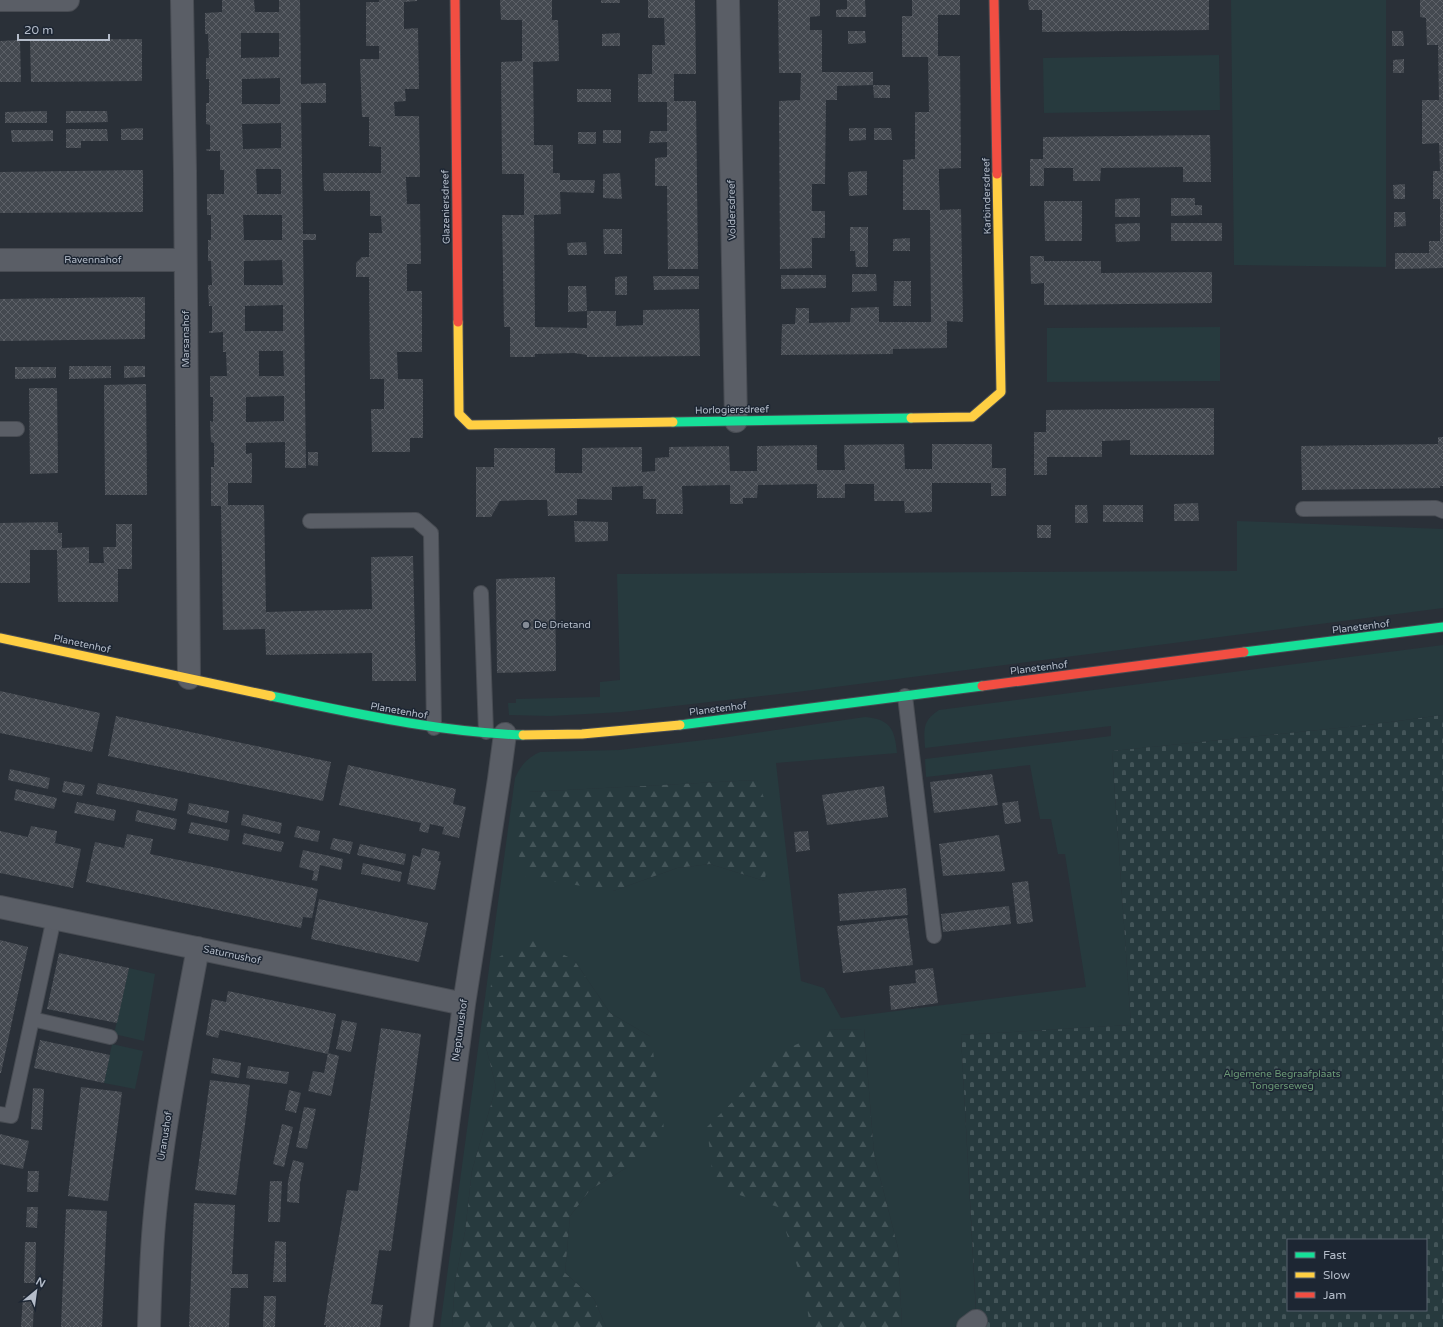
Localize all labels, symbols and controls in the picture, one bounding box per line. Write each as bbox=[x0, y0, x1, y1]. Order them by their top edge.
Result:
scale bar bbox=[18, 16, 109, 42]
text: 20 m bbox=[24, 23, 53, 37]
street label: Karbindersdreef bbox=[980, 157, 994, 234]
street label: Glazeniersdreef bbox=[439, 170, 453, 244]
street label: Voldersdreef bbox=[725, 179, 739, 240]
street label: Ravennahof bbox=[64, 254, 122, 266]
street label: Marsanahof bbox=[180, 310, 192, 368]
street label: Horlogiersdreef bbox=[695, 403, 769, 417]
street label: Planetenhof bbox=[1332, 617, 1391, 636]
place label: De Drietand bbox=[534, 619, 591, 631]
marker: De Drietand bbox=[521, 620, 531, 630]
street label: Planetenhof bbox=[52, 632, 112, 656]
street label: Planetenhof bbox=[1010, 658, 1069, 677]
street label: Planetenhof bbox=[689, 699, 748, 718]
street label: Planetenhof bbox=[369, 700, 429, 722]
street label: Saturnushof bbox=[202, 943, 262, 967]
street label: Neptunushof bbox=[450, 998, 470, 1062]
park label: Algemene Begraafplaats Tongerseweg bbox=[1223, 1068, 1341, 1092]
street label: Uranushof bbox=[155, 1110, 175, 1161]
legend bbox=[1287, 1239, 1427, 1311]
text: Fast bbox=[1323, 1248, 1347, 1262]
text: Slow bbox=[1323, 1268, 1350, 1282]
north arrow bbox=[16, 1271, 56, 1311]
text: N bbox=[34, 1275, 48, 1291]
text: Jam bbox=[1323, 1288, 1346, 1302]

